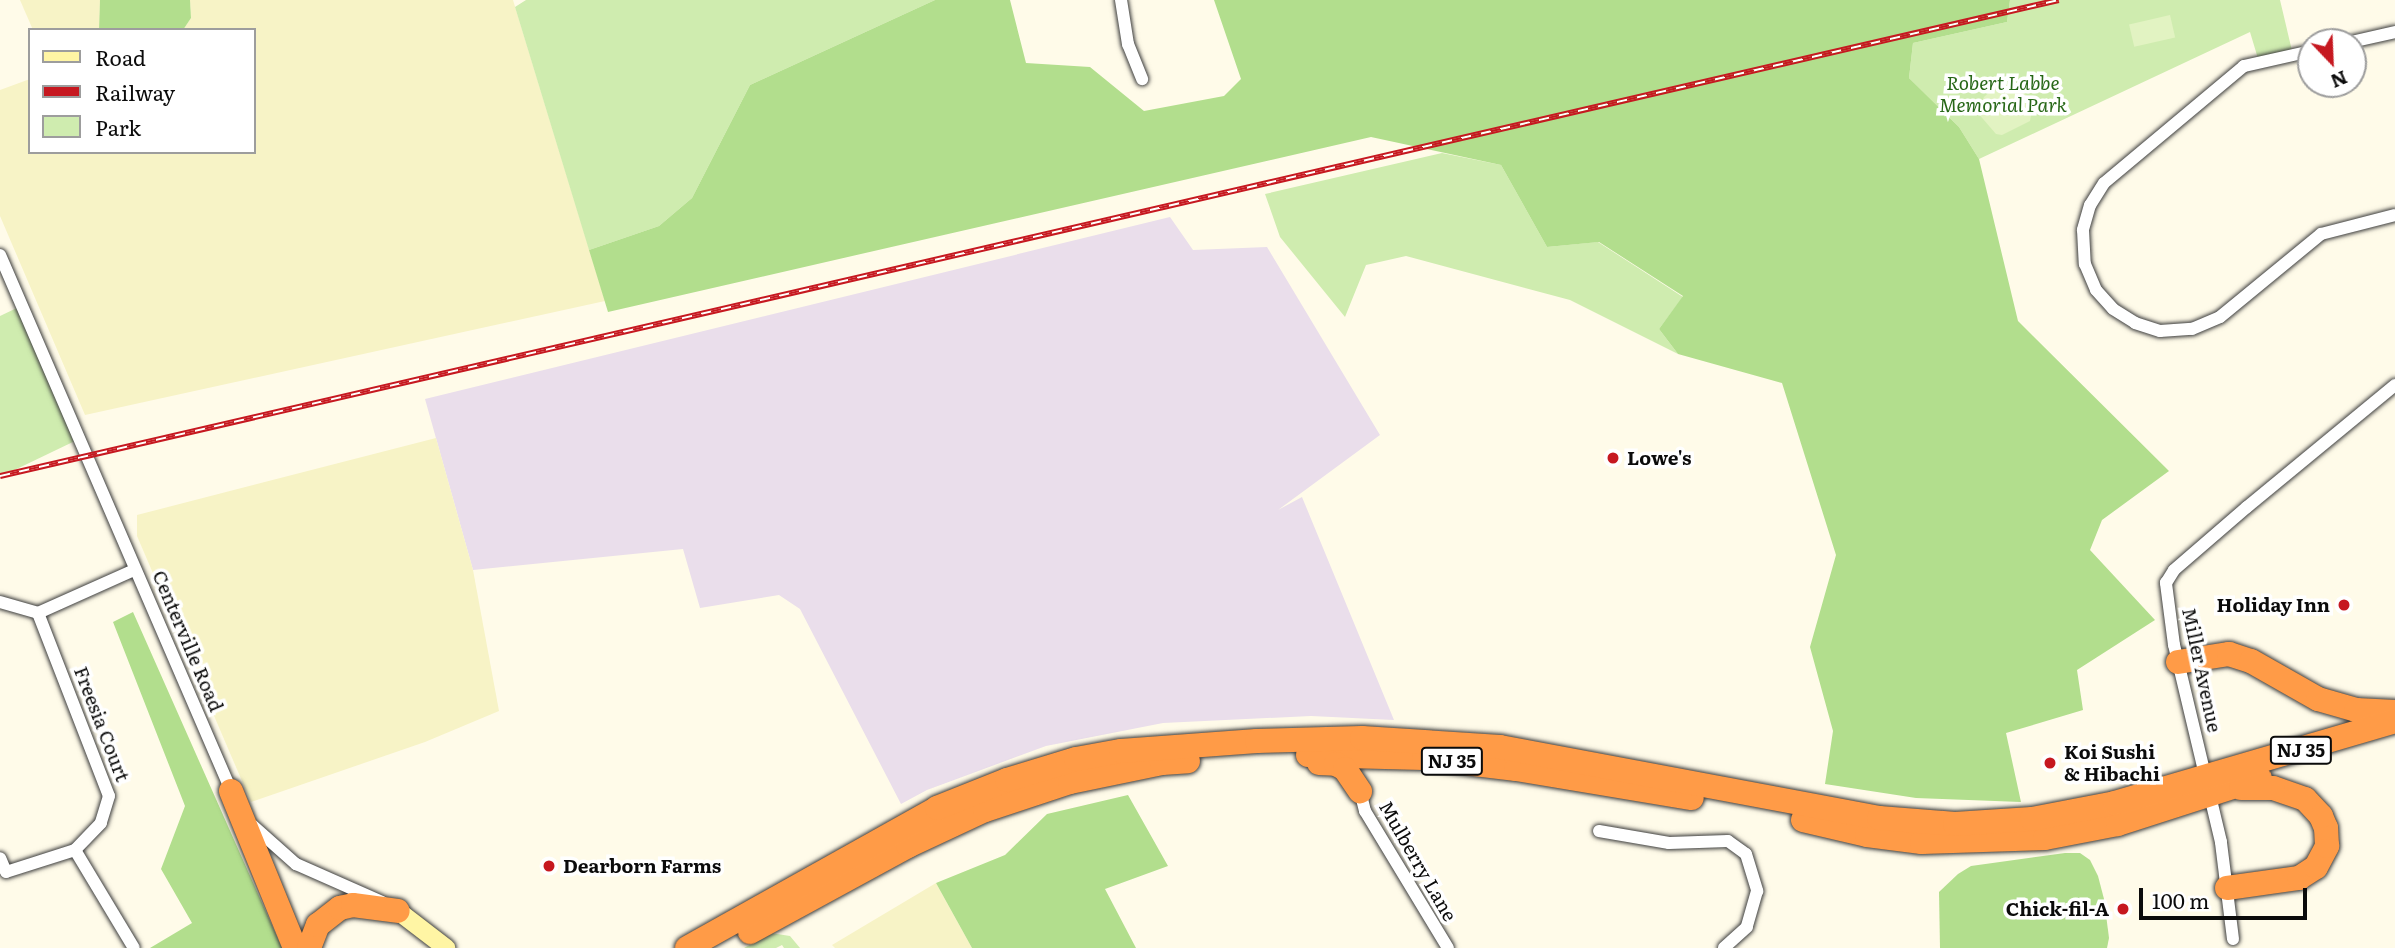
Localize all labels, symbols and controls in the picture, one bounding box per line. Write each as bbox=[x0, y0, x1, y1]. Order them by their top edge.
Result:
legend bbox=[28, 28, 256, 154]
north arrow bbox=[2297, 28, 2367, 98]
text: Road bbox=[95, 41, 146, 72]
text: N bbox=[2327, 64, 2352, 96]
park label: Robert Labbe Memorial Park bbox=[1939, 72, 2067, 116]
text: Railway bbox=[95, 76, 175, 107]
text: Park bbox=[95, 111, 141, 142]
place label: Lowe's bbox=[1627, 447, 1691, 469]
marker: Lowe's bbox=[1605, 450, 1621, 466]
street label: Centerville Road bbox=[148, 567, 228, 715]
place label: Holiday Inn bbox=[2217, 594, 2330, 616]
marker: Holiday Inn bbox=[2336, 597, 2352, 613]
street label: Miller Avenue bbox=[2178, 606, 2226, 734]
street label: Freesia Court bbox=[70, 663, 134, 785]
road number: NJ 35 bbox=[2270, 736, 2332, 764]
place label: Koi Sushi & Hibachi bbox=[2064, 741, 2160, 785]
road number: NJ 35 bbox=[1420, 746, 1484, 776]
marker: Koi Sushi & Hibachi bbox=[2042, 755, 2058, 771]
street label: Mulberry Lane bbox=[1374, 797, 1462, 925]
place label: Dearborn Farms bbox=[563, 855, 721, 877]
marker: Dearborn Farms bbox=[541, 858, 557, 874]
scale bar bbox=[2143, 874, 2311, 918]
text: 100 m bbox=[2152, 884, 2209, 915]
place label: Chick-fil-A bbox=[2006, 898, 2109, 920]
marker: Chick-fil-A bbox=[2115, 901, 2131, 917]

